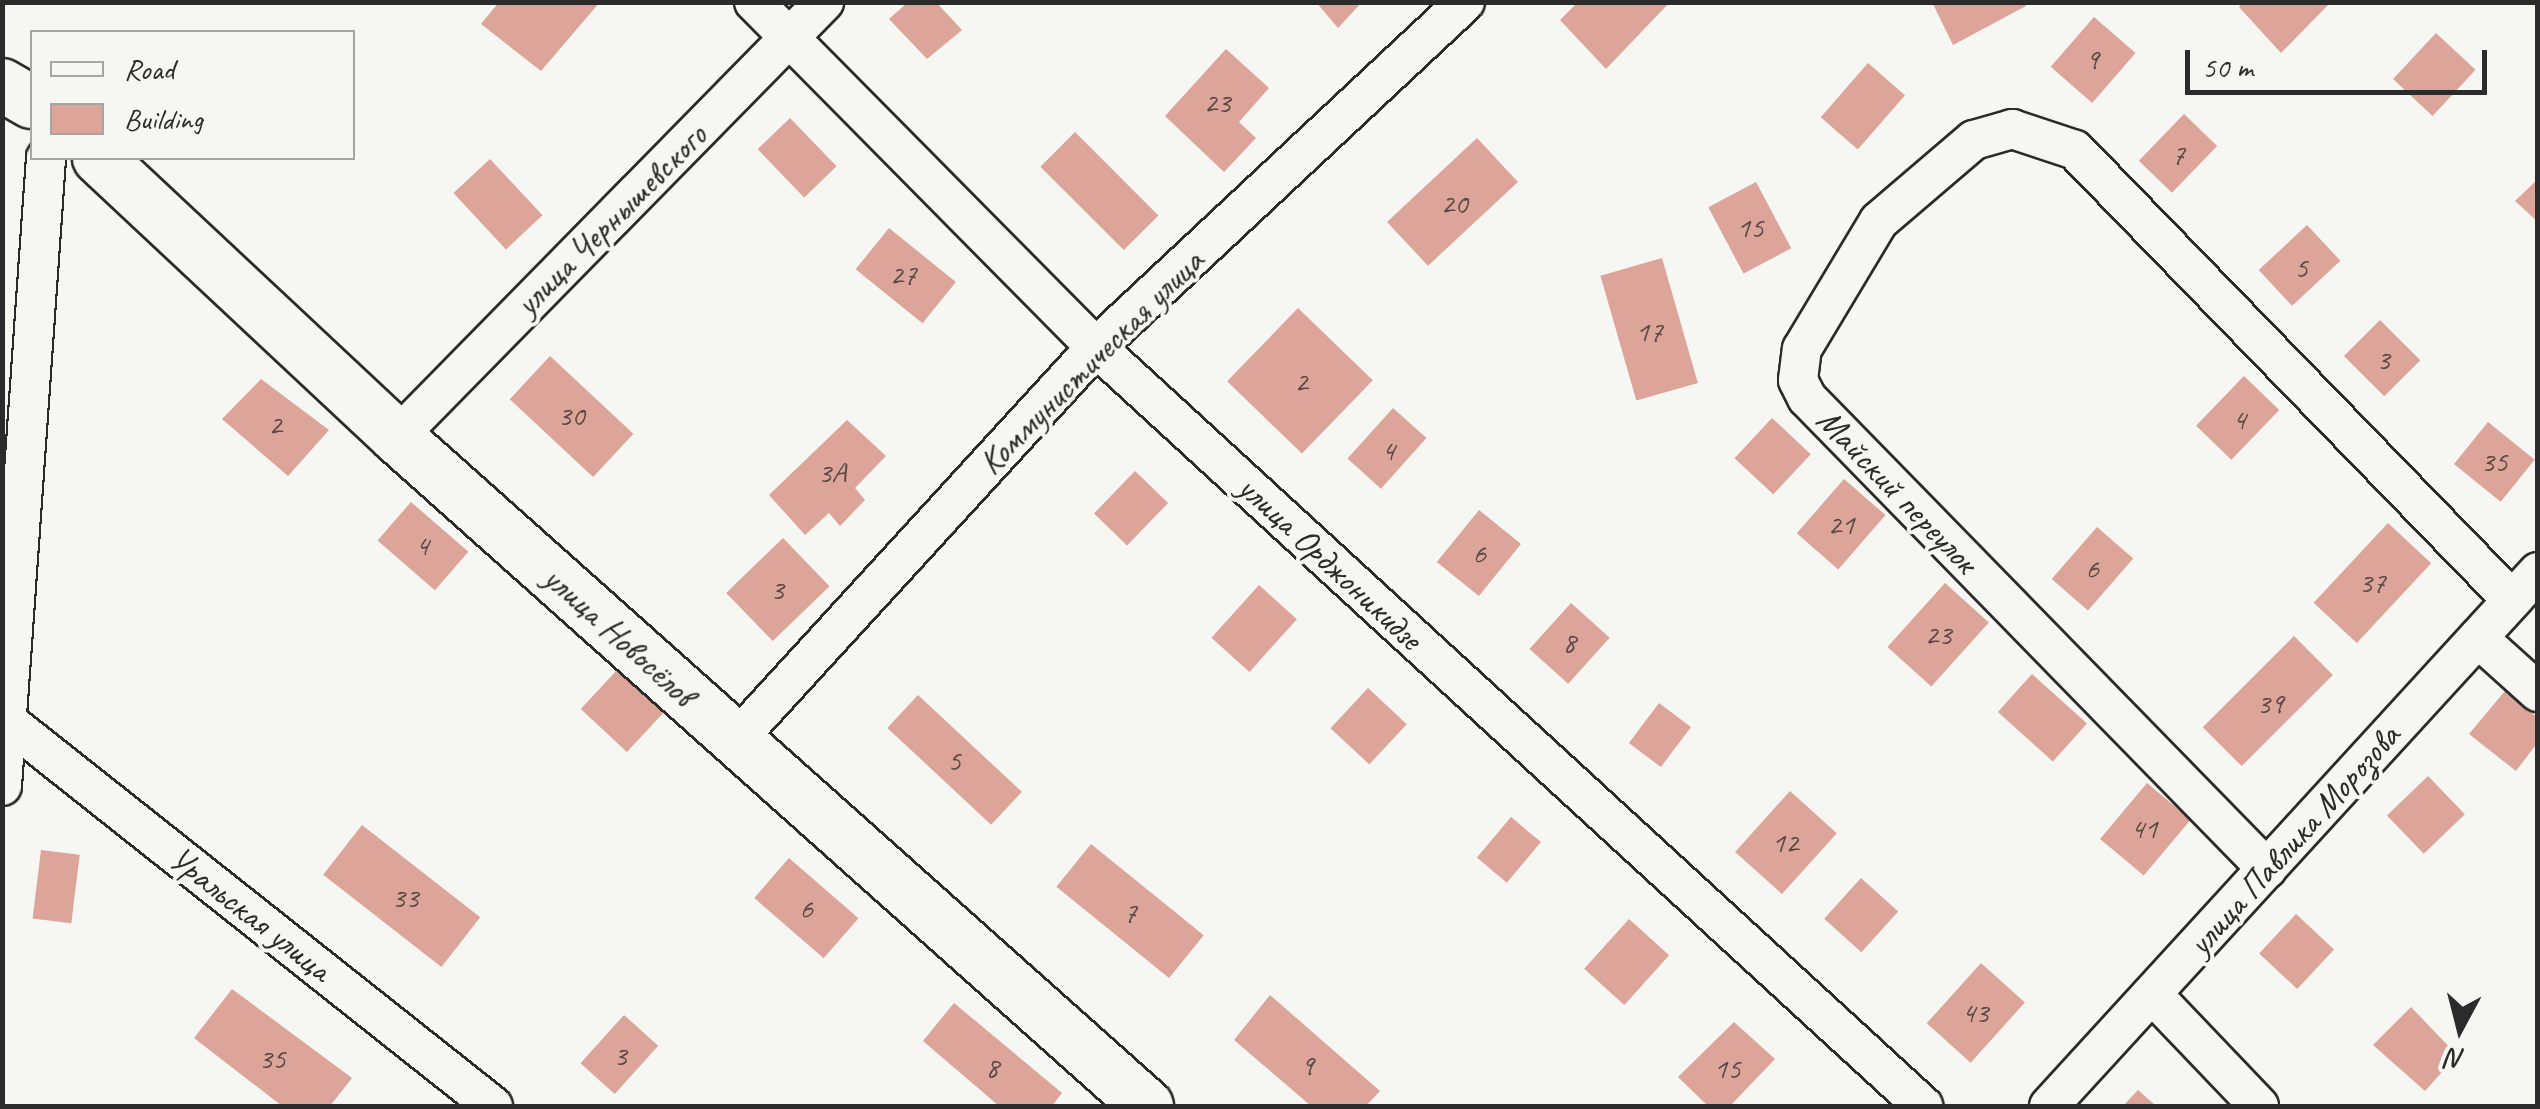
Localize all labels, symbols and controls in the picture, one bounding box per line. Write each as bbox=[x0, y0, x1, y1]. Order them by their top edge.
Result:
legend bbox=[30, 30, 355, 160]
scale bar bbox=[2190, 30, 2492, 92]
house number: 9 bbox=[2085, 41, 2099, 77]
text: 50 m bbox=[2202, 48, 2253, 86]
text: Road bbox=[124, 50, 174, 88]
house number: 23 bbox=[1204, 84, 1230, 120]
text: Building bbox=[124, 100, 203, 138]
street label: улица Чернышевского bbox=[506, 115, 716, 325]
house number: 7 bbox=[2171, 136, 2185, 172]
house number: 20 bbox=[1441, 185, 1467, 221]
house number: 15 bbox=[1737, 209, 1763, 245]
street label: Коммунистическая улица bbox=[969, 240, 1213, 484]
house number: 5 bbox=[2294, 249, 2308, 285]
house number: 27 bbox=[890, 256, 916, 292]
house number: 17 bbox=[1636, 313, 1662, 349]
house number: 3 bbox=[2376, 341, 2390, 377]
house number: 2 bbox=[1294, 363, 1308, 399]
house number: 30 bbox=[558, 397, 584, 433]
street label: Майский переулок bbox=[1808, 400, 1986, 582]
house number: 4 bbox=[2232, 401, 2246, 437]
house number: 2 bbox=[268, 406, 282, 442]
house number: 4 bbox=[1381, 432, 1395, 468]
house number: 35 bbox=[2481, 443, 2507, 479]
house number: 3А bbox=[818, 454, 846, 490]
street label: улица Орджоникидзе bbox=[1230, 468, 1430, 658]
house number: 21 bbox=[1828, 506, 1854, 542]
house number: 4 bbox=[415, 527, 429, 563]
house number: 6 bbox=[1472, 535, 1486, 571]
house number: 6 bbox=[2085, 550, 2099, 586]
street label: улица Новосёлов bbox=[535, 557, 703, 715]
house number: 37 bbox=[2359, 564, 2385, 600]
house number: 3 bbox=[770, 571, 784, 607]
house number: 23 bbox=[1925, 616, 1951, 652]
house number: 8 bbox=[1562, 624, 1576, 660]
house number: 39 bbox=[2257, 685, 2283, 721]
street label: улица Павлика Морозова bbox=[2179, 716, 2409, 964]
house number: 5 bbox=[947, 742, 961, 778]
house number: 41 bbox=[2131, 810, 2157, 846]
house number: 12 bbox=[1772, 824, 1798, 860]
street label: Уральская улица bbox=[160, 838, 340, 990]
house number: 33 bbox=[392, 879, 418, 915]
house number: 6 bbox=[799, 890, 813, 926]
house number: 7 bbox=[1123, 894, 1137, 930]
north arrow bbox=[2410, 979, 2510, 1079]
house number: 43 bbox=[1962, 994, 1988, 1030]
house number: 3 bbox=[613, 1037, 627, 1073]
house number: 35 bbox=[259, 1040, 285, 1076]
text: N bbox=[2446, 1041, 2467, 1078]
house number: 9 bbox=[1300, 1047, 1314, 1083]
house number: 8 bbox=[985, 1049, 999, 1085]
house number: 15 bbox=[1714, 1050, 1740, 1086]

